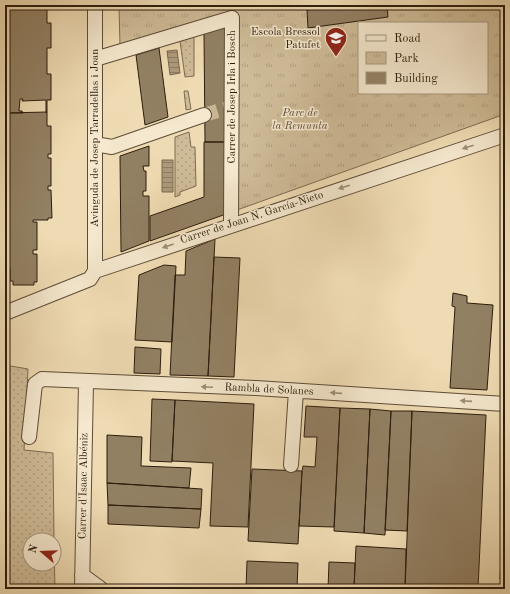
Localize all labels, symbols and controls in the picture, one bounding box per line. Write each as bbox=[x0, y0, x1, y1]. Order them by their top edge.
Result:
legend bbox=[358, 22, 488, 94]
school or university icon: Escola Bressol Patufet bbox=[323, 25, 349, 58]
place label: Escola Bressol Patufet bbox=[251, 27, 320, 51]
street label: Carrer de Josep Irla i Bosch bbox=[227, 30, 238, 164]
text: Road bbox=[394, 33, 421, 45]
street label: Avinguda de Josep Tarradellas i Joan bbox=[90, 49, 101, 227]
text: Park bbox=[394, 53, 419, 65]
text: Building bbox=[394, 73, 438, 85]
park label: Parc de la Remunta bbox=[272, 108, 328, 132]
one-way arrow bbox=[462, 144, 474, 150]
one-way arrow bbox=[338, 184, 350, 190]
street label: Carrer de Joan N. García-Nieto bbox=[179, 190, 325, 246]
one-way arrow bbox=[162, 243, 174, 249]
street label: Rambla de Solanes bbox=[224, 382, 314, 398]
one-way arrow bbox=[200, 383, 213, 390]
one-way arrow bbox=[330, 390, 342, 397]
one-way arrow bbox=[460, 398, 472, 405]
street label: Carrer d'Isaac Albéniz bbox=[78, 432, 90, 539]
north arrow bbox=[22, 532, 62, 572]
text: N bbox=[27, 543, 41, 555]

